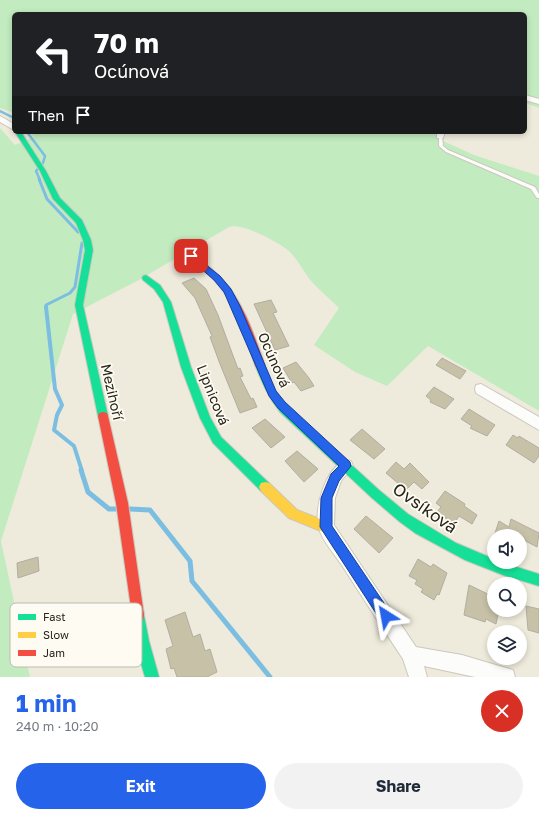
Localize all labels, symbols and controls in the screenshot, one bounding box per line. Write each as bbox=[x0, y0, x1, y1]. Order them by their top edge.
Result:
text: 70 m bbox=[94, 26, 159, 59]
icon: left bbox=[28, 28, 80, 80]
text: Ocúnová bbox=[94, 60, 169, 82]
icon: arrive bbox=[72, 104, 94, 126]
text: Then bbox=[28, 106, 64, 124]
pin bbox=[174, 239, 208, 273]
icon: arrive bbox=[180, 245, 202, 267]
street label: Ocúnová bbox=[255, 330, 294, 390]
street label: Mezihoří bbox=[98, 362, 127, 423]
street label: Lipnicová bbox=[194, 362, 233, 428]
street label: Ovsíková bbox=[389, 478, 462, 537]
map controls bbox=[487, 529, 527, 665]
button: sound bbox=[487, 529, 527, 569]
button: search bbox=[487, 577, 527, 617]
position arrow bbox=[365, 595, 407, 637]
legend bbox=[10, 603, 142, 667]
text: Fast bbox=[43, 610, 66, 623]
button: layers bbox=[487, 625, 527, 665]
text: Slow bbox=[43, 628, 69, 641]
text: Jam bbox=[43, 646, 65, 659]
text: 1 min bbox=[16, 688, 76, 717]
button: close bbox=[481, 690, 523, 732]
text: 240 m · 10:20 bbox=[16, 718, 99, 734]
button: Exit bbox=[16, 763, 266, 809]
button: Share bbox=[274, 763, 523, 809]

